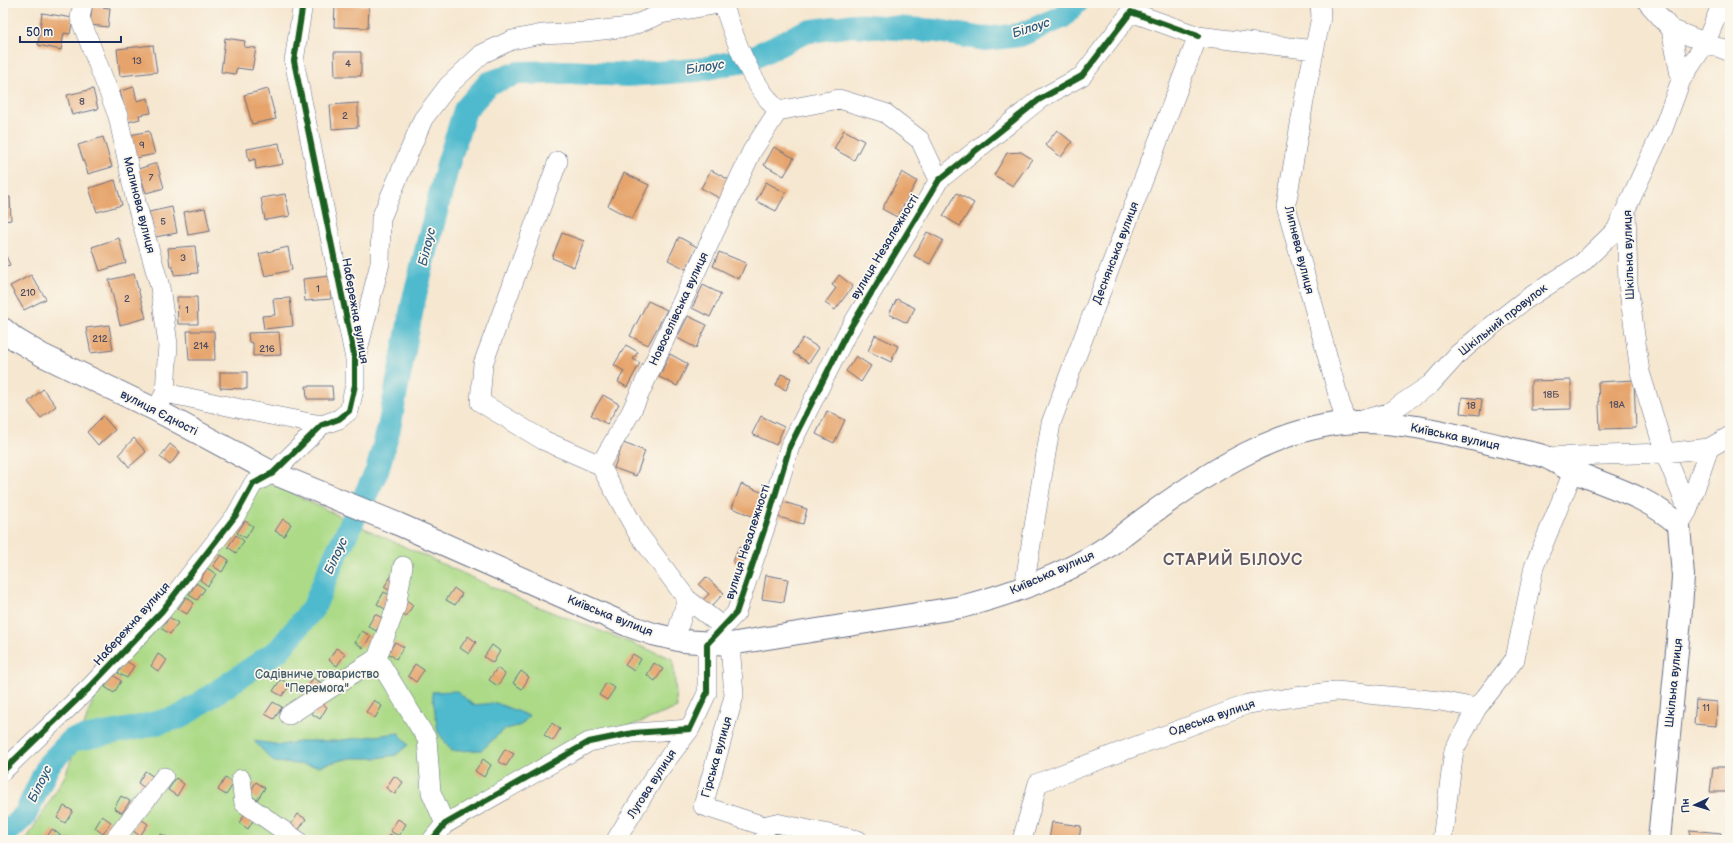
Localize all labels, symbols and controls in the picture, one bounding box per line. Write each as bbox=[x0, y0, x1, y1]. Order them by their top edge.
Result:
water label: Білоус bbox=[1010, 14, 1052, 42]
scale bar bbox=[20, 18, 121, 44]
text: 50 m bbox=[26, 25, 53, 40]
house number: 13 bbox=[132, 55, 142, 67]
water label: Білоус bbox=[685, 56, 726, 78]
house number: 4 bbox=[345, 58, 351, 70]
house number: 8 bbox=[79, 96, 85, 108]
house number: 2 bbox=[342, 110, 348, 122]
house number: 9 bbox=[139, 139, 145, 151]
street label: Малинова вулиця bbox=[120, 155, 158, 255]
house number: 7 bbox=[149, 172, 154, 184]
street label: вулиця Незалежності bbox=[848, 192, 922, 302]
street label: Деснянська вулиця bbox=[1090, 199, 1143, 306]
street label: Липнева вулиця bbox=[1281, 203, 1317, 296]
street label: Шкільна вулиця bbox=[1620, 209, 1638, 300]
house number: 5 bbox=[160, 216, 166, 228]
water label: Білоус bbox=[415, 226, 440, 268]
street label: Новоселівська вулиця bbox=[646, 249, 712, 368]
house number: 3 bbox=[180, 252, 186, 264]
street label: Набережна вулиця bbox=[338, 257, 372, 365]
street label: Шкільний провулок bbox=[1456, 280, 1551, 359]
house number: 1 bbox=[316, 283, 320, 295]
house number: 210 bbox=[20, 287, 36, 299]
house number: 2 bbox=[124, 293, 130, 305]
house number: 1 bbox=[185, 304, 189, 316]
house number: 212 bbox=[92, 333, 108, 345]
house number: 214 bbox=[193, 340, 209, 352]
house number: 216 bbox=[259, 343, 275, 355]
street label: вулиця Єдності bbox=[118, 387, 200, 439]
house number: 18Б bbox=[1543, 389, 1559, 401]
house number: 18А bbox=[1609, 399, 1626, 411]
house number: 18 bbox=[1466, 400, 1476, 412]
street label: Київська вулиця bbox=[1409, 420, 1501, 454]
street label: вулиця Незалежності bbox=[722, 483, 774, 601]
water label: Білоус bbox=[321, 534, 352, 577]
street label: Київська вулиця bbox=[1007, 548, 1097, 598]
district label: СТАРИЙ БІЛОУС bbox=[1163, 548, 1303, 570]
street label: Набережна вулиця bbox=[91, 579, 174, 669]
street label: Київська вулиця bbox=[565, 592, 655, 640]
street label: Шкільна вулиця bbox=[1662, 637, 1686, 728]
park label: Садівниче товариство "Перемога" bbox=[255, 667, 379, 696]
street label: Одеська вулиця bbox=[1167, 696, 1257, 740]
house number: 11 bbox=[1702, 702, 1710, 714]
street label: Гірська вулиця bbox=[698, 714, 736, 799]
street label: Лугова вулиця bbox=[624, 746, 680, 822]
water label: Білоус bbox=[24, 763, 56, 805]
north arrow bbox=[1675, 785, 1715, 825]
text: Пн bbox=[1679, 798, 1693, 813]

